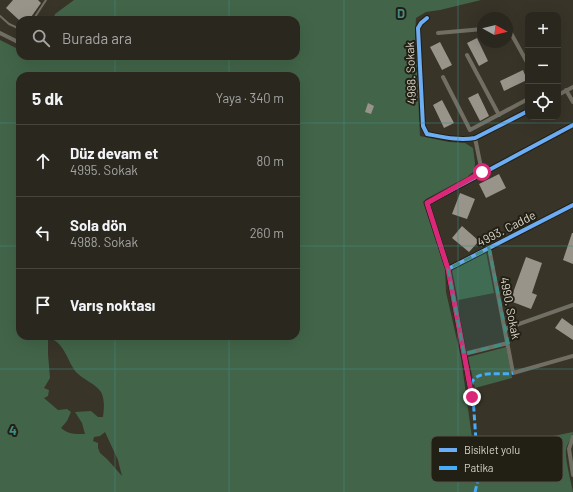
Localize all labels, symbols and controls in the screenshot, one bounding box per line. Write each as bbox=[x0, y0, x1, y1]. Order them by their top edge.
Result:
text: D bbox=[397, 5, 405, 21]
north arrow bbox=[477, 12, 513, 48]
map controls bbox=[525, 12, 561, 120]
button: + bbox=[525, 12, 561, 48]
search box bbox=[16, 16, 300, 60]
icon: search bbox=[30, 27, 52, 49]
text: Burada ara bbox=[62, 29, 132, 47]
street label: 4988. Sokak bbox=[402, 41, 418, 105]
button: − bbox=[525, 48, 561, 84]
button: locate bbox=[525, 84, 561, 120]
text: 5 dk bbox=[32, 88, 63, 108]
text: Yaya · 340 m bbox=[216, 90, 284, 106]
text: Düz devam et bbox=[70, 144, 158, 162]
icon: ahead bbox=[32, 150, 54, 172]
text: 80 m bbox=[257, 153, 284, 169]
text: 4995. Sokak bbox=[70, 162, 138, 178]
route start bbox=[473, 163, 491, 181]
street label: 4993. Cadde bbox=[474, 207, 538, 249]
text: Sola dön bbox=[70, 216, 127, 234]
icon: left bbox=[32, 222, 54, 244]
text: 260 m bbox=[250, 225, 284, 241]
text: 4988. Sokak bbox=[70, 234, 138, 250]
street label: 4990. Sokak bbox=[498, 276, 524, 340]
icon: arrive bbox=[32, 294, 54, 316]
text: Varış noktası bbox=[70, 296, 155, 314]
route end bbox=[463, 388, 481, 406]
text: 4 bbox=[9, 422, 17, 438]
legend bbox=[431, 436, 563, 482]
text: Bisiklet yolu bbox=[464, 443, 520, 456]
text: Patika bbox=[464, 461, 493, 474]

